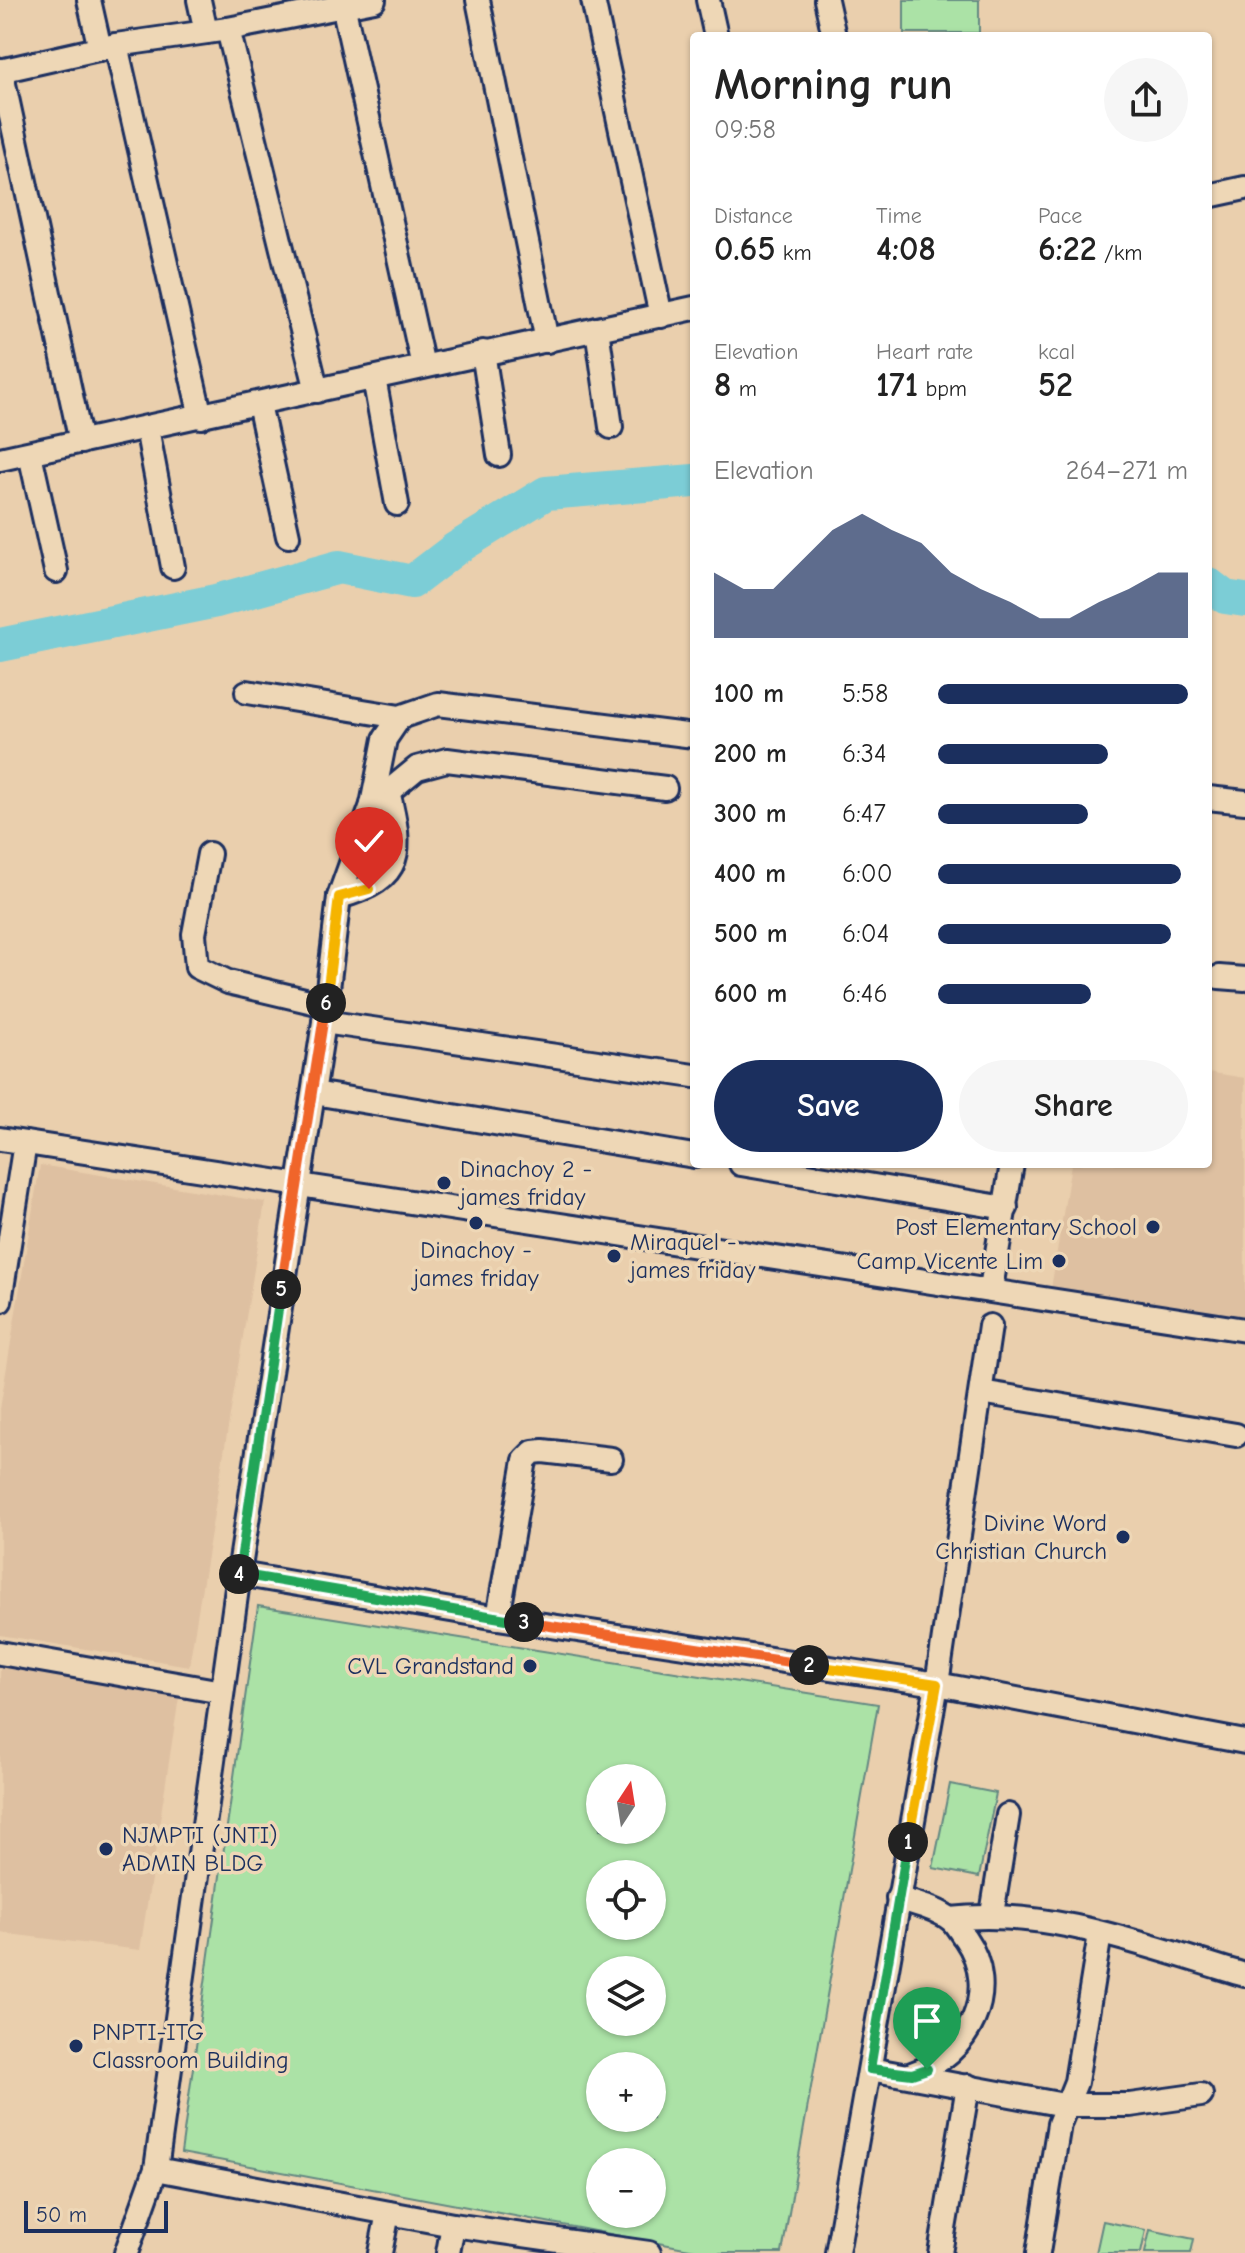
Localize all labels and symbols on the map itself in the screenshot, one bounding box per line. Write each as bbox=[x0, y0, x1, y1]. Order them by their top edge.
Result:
pin bbox=[335, 807, 403, 889]
pin: 6 bbox=[306, 983, 346, 1023]
place label: Dinachoy 2 - james friday bbox=[457, 1155, 592, 1211]
marker: Dinachoy 2 - james friday bbox=[435, 1174, 453, 1192]
place label: Post Elementary School bbox=[895, 1213, 1137, 1241]
marker: Dinachoy - james friday bbox=[467, 1214, 485, 1232]
marker: Post Elementary School bbox=[1144, 1218, 1162, 1236]
place label: Miraquel - james friday bbox=[627, 1228, 756, 1284]
place label: Dinachoy - james friday bbox=[410, 1236, 539, 1292]
marker: Miraquel - james friday bbox=[605, 1247, 623, 1265]
place label: Camp Vicente Lim bbox=[857, 1247, 1043, 1275]
marker: Camp Vicente Lim bbox=[1050, 1252, 1068, 1270]
pin: 5 bbox=[261, 1269, 301, 1309]
place label: Divine Word Christian Church bbox=[935, 1509, 1107, 1565]
marker: Divine Word Christian Church bbox=[1114, 1528, 1132, 1546]
pin: 4 bbox=[219, 1554, 259, 1594]
pin: 3 bbox=[504, 1602, 544, 1642]
pin: 2 bbox=[789, 1645, 829, 1685]
place label: CVL Grandstand bbox=[347, 1652, 514, 1680]
marker: CVL Grandstand bbox=[521, 1657, 539, 1675]
north arrow bbox=[586, 1764, 666, 1844]
place label: NJMPTI (JNTI) ADMIN BLDG bbox=[122, 1821, 278, 1877]
pin: 1 bbox=[888, 1822, 928, 1862]
marker: NJMPTI (JNTI) ADMIN BLDG bbox=[97, 1840, 115, 1858]
pin bbox=[893, 1987, 961, 2069]
place label: PNPTI-ITG Classroom Building bbox=[92, 2018, 289, 2074]
marker: PNPTI-ITG Classroom Building bbox=[67, 2037, 85, 2055]
scale bar bbox=[24, 2197, 168, 2233]

